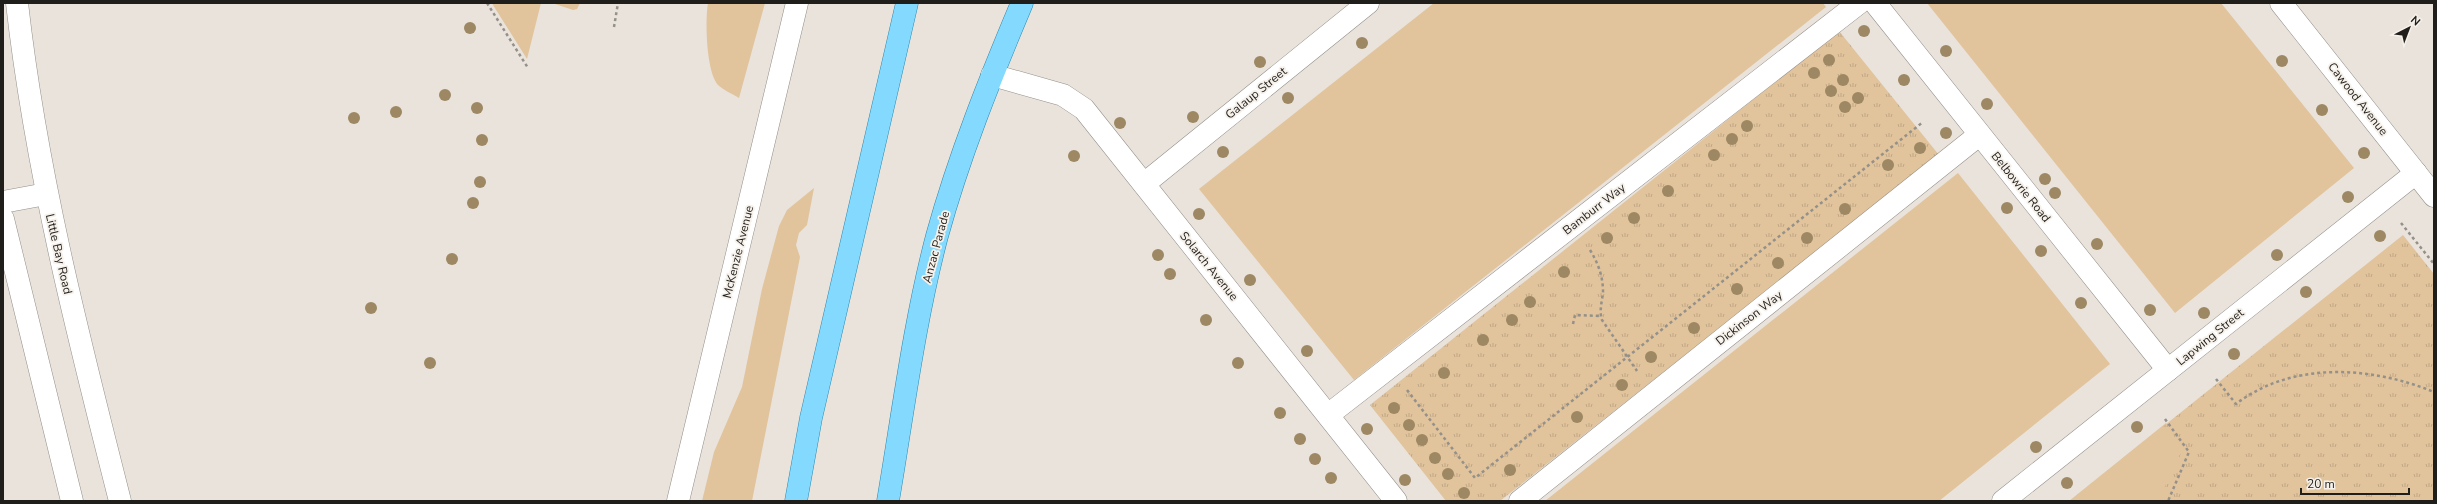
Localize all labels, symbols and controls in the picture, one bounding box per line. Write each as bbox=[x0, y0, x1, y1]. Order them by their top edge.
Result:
north arrow bbox=[2389, 8, 2429, 48]
text: N bbox=[2407, 13, 2423, 29]
street label: Cawood Avenue bbox=[2324, 59, 2392, 139]
street label: Galaup Street bbox=[1222, 63, 1291, 123]
street label: Belbowrie Road bbox=[1988, 148, 2054, 226]
street label: Bamburr Way bbox=[1559, 179, 1629, 238]
street label: McKenzie Avenue bbox=[719, 204, 757, 300]
street label: Anzac Parade bbox=[919, 209, 953, 285]
street label: Little Bay Road bbox=[42, 212, 76, 296]
street label: Solarch Avenue bbox=[1176, 228, 1242, 304]
street label: Dickinson Way bbox=[1712, 287, 1786, 349]
street label: Lapwing Street bbox=[2173, 304, 2248, 369]
scale bar bbox=[2301, 470, 2409, 496]
text: 20 m bbox=[2307, 476, 2335, 492]

